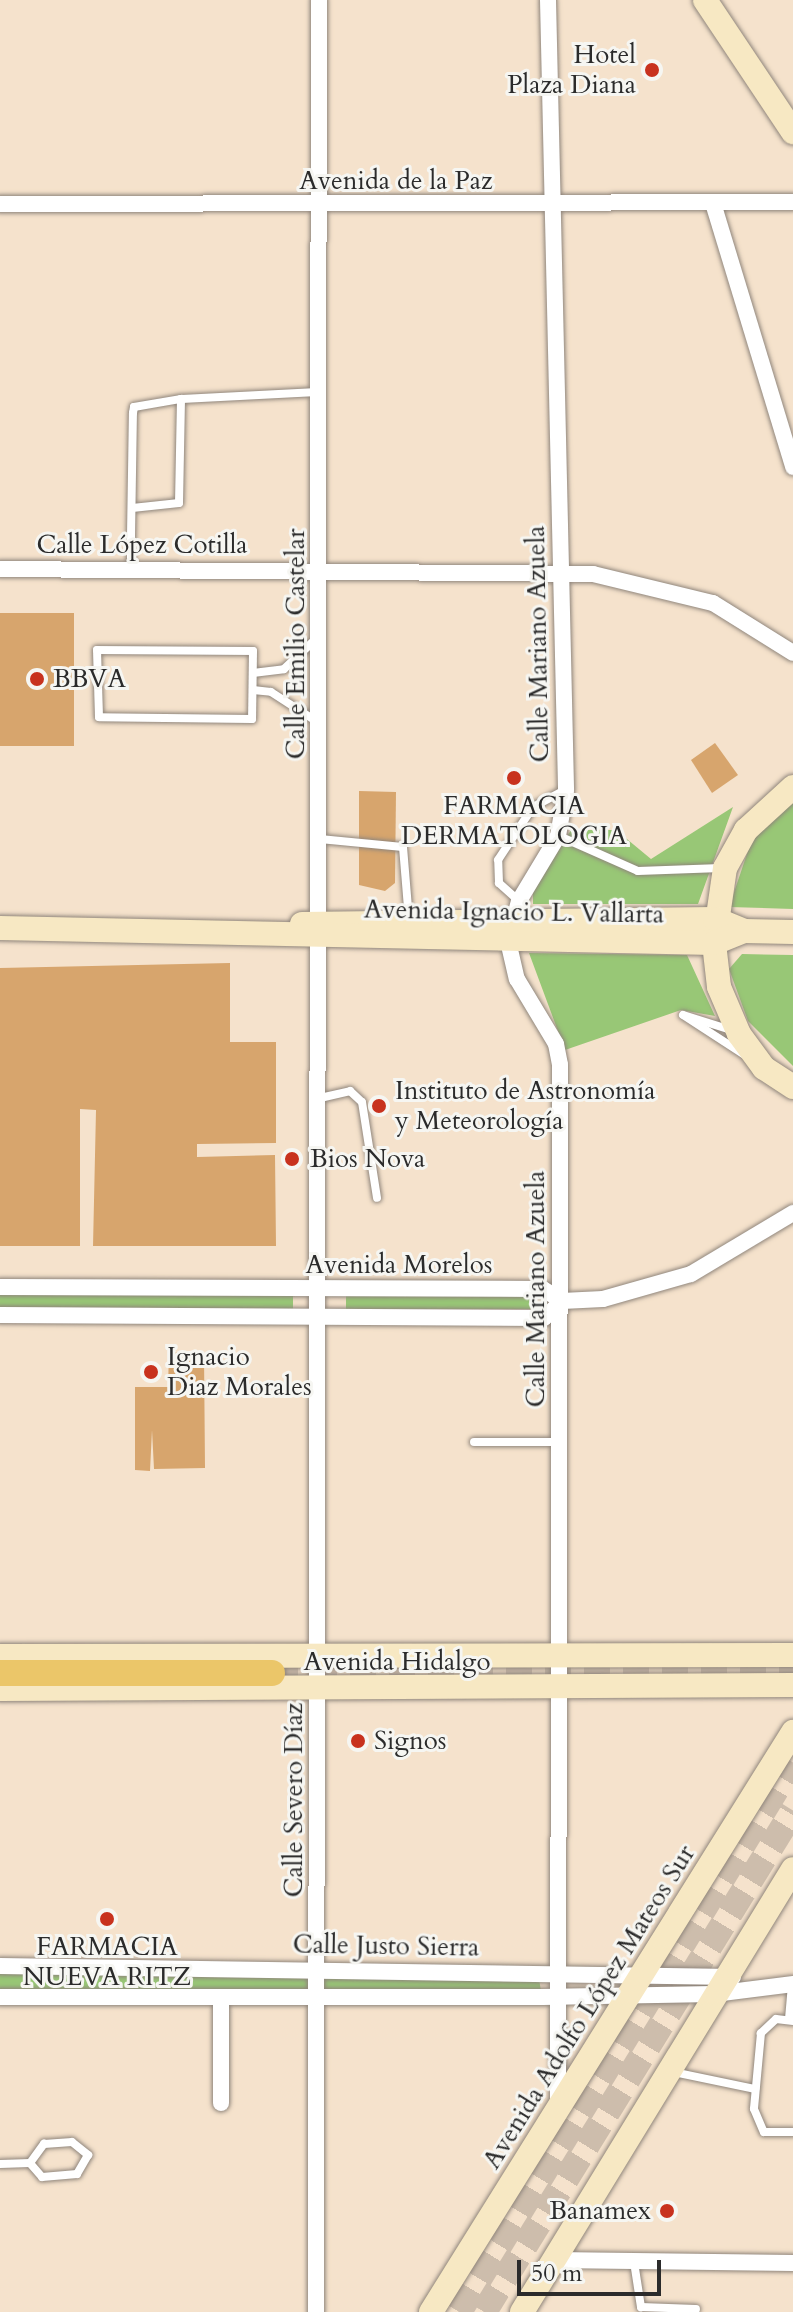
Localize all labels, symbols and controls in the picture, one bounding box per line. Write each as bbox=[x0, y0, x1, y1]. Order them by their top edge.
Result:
place label: Hotel Plaza Diana bbox=[507, 39, 636, 100]
marker: Hotel Plaza Diana bbox=[643, 61, 661, 79]
street label: Avenida de la Paz bbox=[299, 165, 493, 197]
street label: Calle Mariano Azuela bbox=[520, 525, 556, 763]
street label: Calle López Cotilla bbox=[36, 529, 248, 561]
street label: Calle Emilio Castelar bbox=[280, 529, 312, 759]
place label: BBVA bbox=[53, 663, 126, 695]
marker: BBVA bbox=[28, 670, 46, 688]
marker: FARMACIA DERMATOLOGIA bbox=[505, 769, 523, 787]
place label: FARMACIA DERMATOLOGIA bbox=[401, 790, 627, 852]
street label: Avenida Ignacio L. Vallarta bbox=[364, 894, 664, 930]
place label: Instituto de Astronomía y Meteorología bbox=[395, 1075, 656, 1136]
marker: Instituto de Astronomía y Meteorología bbox=[370, 1097, 388, 1115]
place label: Bios Nova bbox=[310, 1143, 425, 1175]
marker: Bios Nova bbox=[281, 1148, 303, 1170]
street label: Calle Mariano Azuela bbox=[520, 1171, 552, 1407]
street label: Avenida Morelos bbox=[306, 1249, 492, 1281]
place label: Ignacio Diaz Morales bbox=[167, 1341, 312, 1402]
marker: Ignacio Diaz Morales bbox=[142, 1363, 160, 1381]
street label: Avenida Hidalgo bbox=[304, 1646, 490, 1678]
street label: Calle Severo Díaz bbox=[278, 1703, 310, 1897]
place label: Signos bbox=[374, 1725, 446, 1757]
marker: Signos bbox=[349, 1732, 367, 1750]
street label: Avenida Adolfo López Mateos Sur bbox=[476, 1839, 702, 2175]
marker: FARMACIA NUEVA RITZ bbox=[98, 1910, 116, 1928]
street label: Calle Justo Sierra bbox=[292, 1929, 480, 1963]
place label: FARMACIA NUEVA RITZ bbox=[23, 1931, 191, 1992]
place label: Banamex bbox=[549, 2195, 651, 2227]
marker: Banamex bbox=[658, 2202, 676, 2220]
scale bar bbox=[521, 2244, 665, 2294]
text: 50 m bbox=[531, 2257, 582, 2290]

